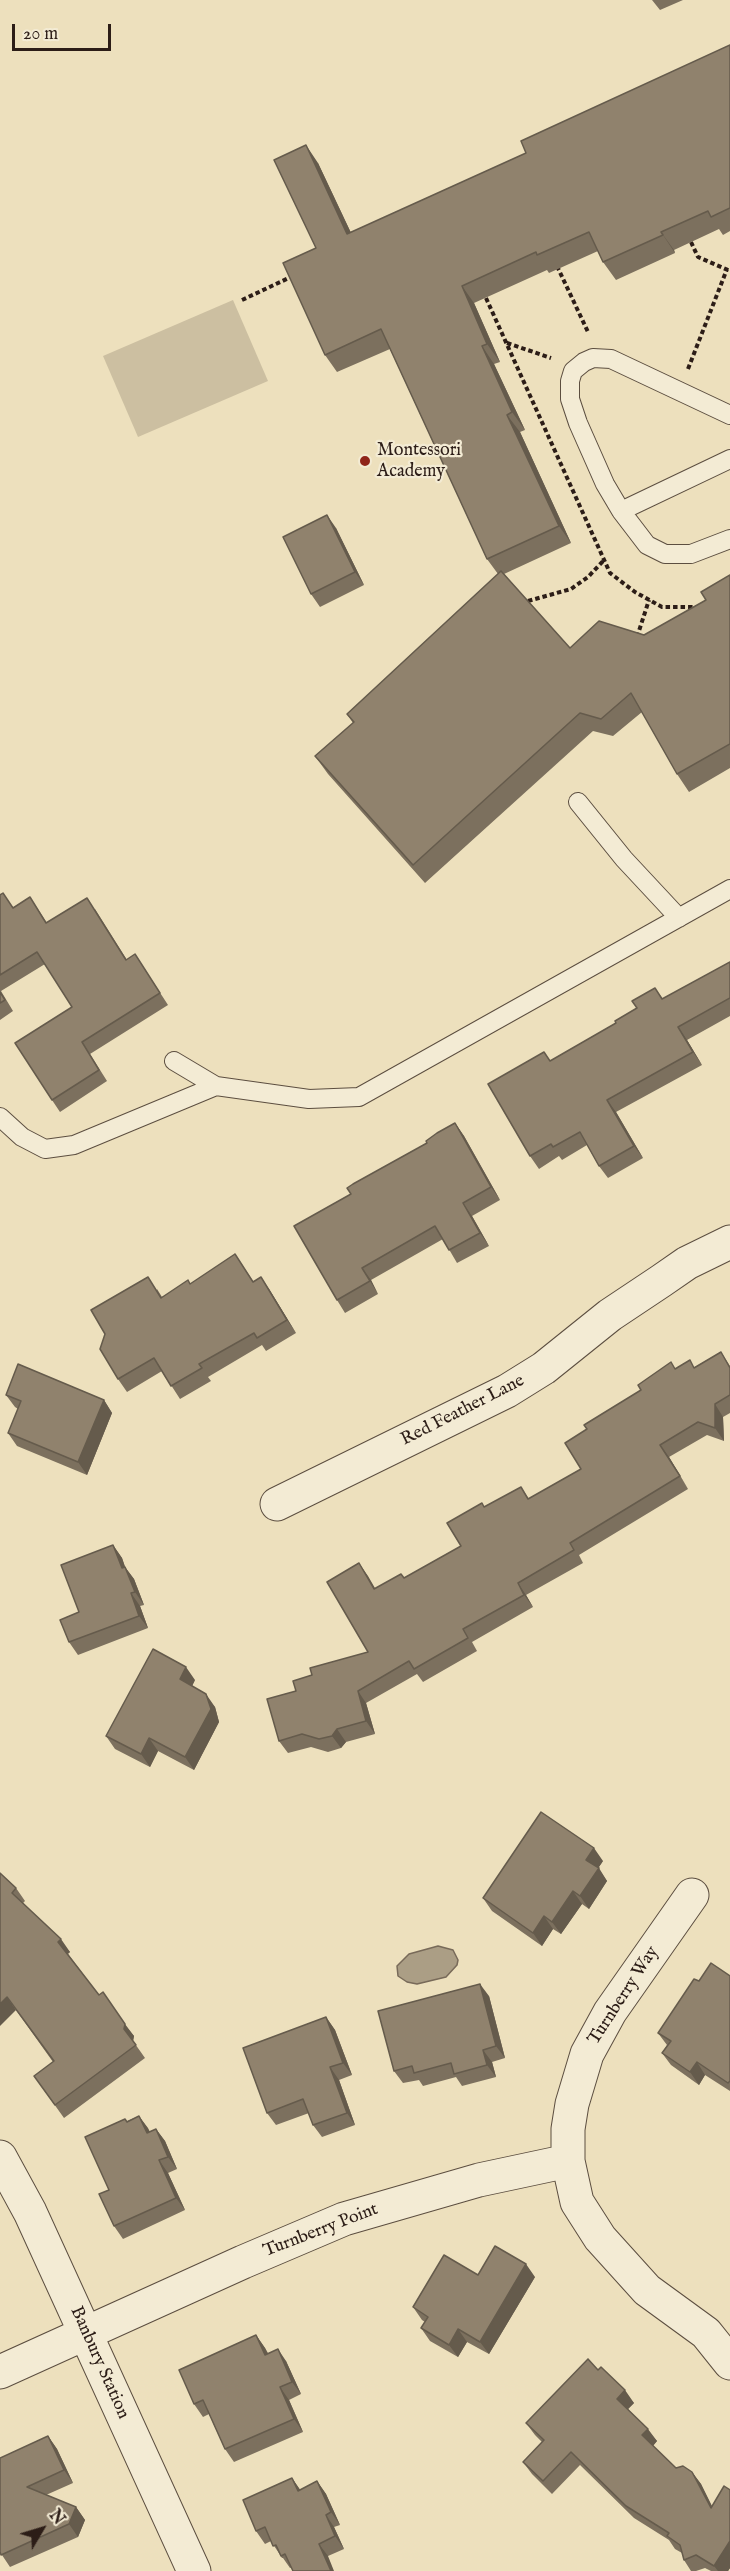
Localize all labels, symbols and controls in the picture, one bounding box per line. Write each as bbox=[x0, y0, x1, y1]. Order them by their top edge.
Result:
scale bar bbox=[15, 12, 114, 50]
text: 20 m bbox=[23, 23, 58, 46]
place label: Montessori Academy bbox=[377, 440, 461, 482]
marker: Montessori Academy bbox=[358, 454, 372, 468]
street label: Red Feather Lane bbox=[398, 1371, 528, 1451]
street label: Turnberry Way bbox=[584, 1943, 664, 2049]
street label: Turnberry Point bbox=[261, 2199, 381, 2263]
street label: Banbury Station bbox=[65, 2303, 133, 2423]
north arrow bbox=[12, 2499, 72, 2559]
text: N bbox=[44, 2506, 68, 2530]

